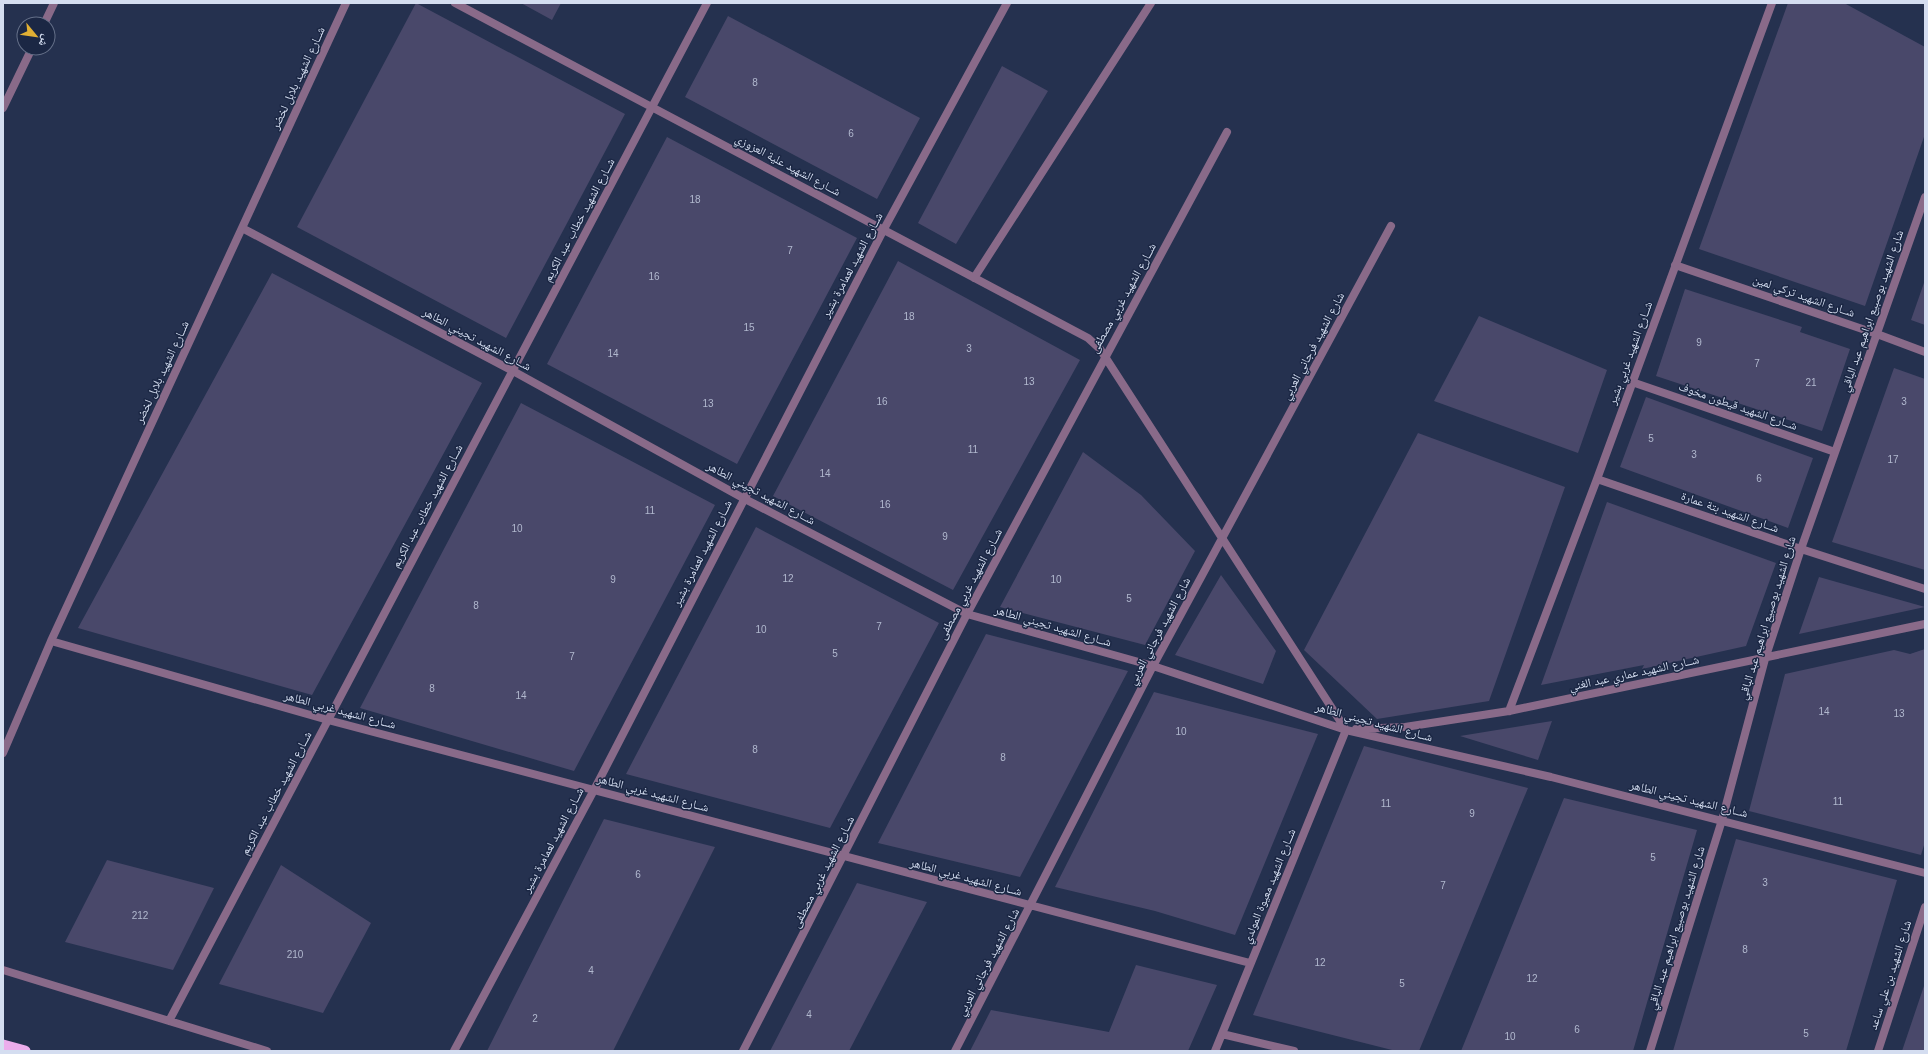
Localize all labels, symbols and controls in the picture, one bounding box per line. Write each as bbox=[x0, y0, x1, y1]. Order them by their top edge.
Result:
north arrow bbox=[16, 16, 56, 56]
street label: شــارع الشهيد بلابل لخضر bbox=[268, 24, 329, 133]
text: ش bbox=[35, 32, 53, 49]
house number: 8 bbox=[752, 77, 758, 88]
house number: 6 bbox=[848, 128, 854, 139]
street label: شــارع الشهيد علية العزوزي bbox=[731, 131, 843, 201]
street label: شــارع الشهيد خطاب عبد الكريم bbox=[540, 156, 619, 285]
house number: 18 bbox=[689, 194, 701, 205]
street label: شــارع الشهيد لعمامرة بشير bbox=[818, 210, 887, 321]
street label: شارع الشهيد بوصبيع ابراهيم عبد الباقي bbox=[1838, 228, 1909, 395]
street label: شــارع الشهيد غربي مصطفى bbox=[1087, 241, 1162, 357]
house number: 7 bbox=[787, 245, 793, 256]
house number: 16 bbox=[648, 271, 660, 282]
street label: شــارع الشهيد تركي لمين bbox=[1750, 272, 1857, 323]
street label: شارع الشهيد فرجاني العربي bbox=[1279, 290, 1350, 404]
street label: شــارع الشهيد غربي بشير bbox=[1604, 299, 1658, 408]
street label: شــارع الشهيد تجيني الطاهر bbox=[418, 304, 534, 376]
house number: 18 bbox=[903, 311, 915, 322]
street label: شــارع الشهيد بلابل لخضر bbox=[132, 318, 193, 427]
house number: 15 bbox=[743, 322, 755, 333]
house number: 9 bbox=[1696, 337, 1702, 348]
house number: 3 bbox=[966, 343, 972, 354]
house number: 14 bbox=[607, 348, 619, 359]
house number: 7 bbox=[1754, 358, 1760, 369]
house number: 13 bbox=[1023, 376, 1035, 387]
house number: 21 bbox=[1805, 377, 1817, 388]
street label: شــارع الشهيد قيطون مخوف bbox=[1676, 379, 1799, 434]
house number: 16 bbox=[876, 396, 888, 407]
house number: 3 bbox=[1901, 396, 1907, 407]
house number: 13 bbox=[702, 398, 714, 409]
house number: 5 bbox=[1648, 433, 1654, 444]
street label: شــارع الشهيد خطاب عبد الكريم bbox=[388, 442, 467, 571]
house number: 11 bbox=[968, 444, 979, 455]
house number: 3 bbox=[1691, 449, 1697, 460]
house number: 17 bbox=[1887, 454, 1899, 465]
street label: شــارع الشهيد تجيني الطاهر bbox=[702, 458, 818, 530]
house number: 14 bbox=[819, 468, 831, 479]
house number: 6 bbox=[1756, 473, 1762, 484]
street label: شــارع الشهيد بتة عمارة bbox=[1679, 489, 1781, 536]
street label: شــارع الشهيد لعمامرة بشير bbox=[669, 498, 736, 610]
house number: 16 bbox=[879, 499, 891, 510]
house number: 11 bbox=[645, 505, 656, 516]
house number: 10 bbox=[511, 523, 523, 534]
street label: شــارع الشهيد غربي مصطفى bbox=[935, 526, 1008, 643]
house number: 9 bbox=[942, 531, 948, 542]
street label: شارع الشهيد بوصبيع ابراهيم عبد الباقي bbox=[1735, 534, 1802, 702]
house number: 12 bbox=[782, 573, 794, 584]
house number: 9 bbox=[610, 574, 616, 585]
house number: 10 bbox=[1050, 574, 1062, 585]
street label: شارع الشهيد فرجاني العربي bbox=[1125, 575, 1196, 689]
house number: 5 bbox=[1126, 593, 1132, 604]
house number: 8 bbox=[473, 600, 479, 611]
street label: شــارع الشهيد تجيني الطاهر bbox=[991, 602, 1113, 652]
house number: 7 bbox=[876, 621, 882, 632]
house number: 10 bbox=[755, 624, 767, 635]
house number: 5 bbox=[832, 648, 838, 659]
house number: 7 bbox=[569, 651, 575, 662]
street label: شــارع الشهيد عماري عبد الغني bbox=[1568, 652, 1701, 697]
house number: 8 bbox=[429, 683, 435, 694]
street label: شــارع الشهيد غربي الطاهر bbox=[281, 688, 398, 735]
house number: 14 bbox=[515, 690, 527, 701]
street label: شــارع الشهيد تجيني الطاهر bbox=[1312, 699, 1434, 747]
house number: 14 bbox=[1818, 706, 1830, 717]
house number: 13 bbox=[1893, 708, 1905, 719]
house number: 10 bbox=[1175, 726, 1187, 737]
street label: شــارع الشهيد خطاب عبد الكريم bbox=[237, 729, 316, 858]
house number: 8 bbox=[752, 744, 758, 755]
house number: 8 bbox=[1000, 752, 1006, 763]
street label: شــارع الشهيد غربي الطاهر bbox=[594, 771, 711, 818]
street label: شــارع الشهيد تجيني الطاهر bbox=[1627, 777, 1749, 823]
street label: شــارع الشهيد لعمامرة بشير bbox=[519, 785, 588, 896]
house number: 11 bbox=[1833, 796, 1844, 807]
house number: 11 bbox=[1381, 798, 1392, 809]
house number: 9 bbox=[1469, 808, 1475, 819]
street label: شــارع الشهيد غربي مصطفى bbox=[789, 814, 860, 932]
street label: شــارع الشهيد معيوة المولدي bbox=[1240, 826, 1301, 947]
street label: شارع الشهيد بوصبيع ابراهيم عبد الباقي bbox=[1644, 844, 1711, 1012]
house number: 5 bbox=[1650, 852, 1656, 863]
street label: شــارع الشهيد غربي الطاهر bbox=[907, 855, 1024, 902]
house number: 6 bbox=[635, 869, 641, 880]
house number: 3 bbox=[1762, 877, 1768, 888]
house number: 7 bbox=[1440, 880, 1446, 891]
street label: شارع الشهيد فرجاني العربي bbox=[954, 906, 1025, 1020]
house number: 212 bbox=[132, 910, 149, 921]
street label: شارع الشهيد بن علي ساعد bbox=[1866, 918, 1917, 1032]
house number: 8 bbox=[1742, 944, 1748, 955]
house number: 210 bbox=[287, 949, 304, 960]
house number: 12 bbox=[1314, 957, 1326, 968]
house number: 4 bbox=[588, 965, 594, 976]
house number: 12 bbox=[1526, 973, 1538, 984]
house number: 5 bbox=[1399, 978, 1405, 989]
house number: 4 bbox=[806, 1009, 812, 1020]
house number: 2 bbox=[532, 1013, 538, 1024]
house number: 6 bbox=[1574, 1024, 1580, 1035]
house number: 5 bbox=[1803, 1028, 1809, 1039]
house number: 10 bbox=[1504, 1031, 1516, 1042]

